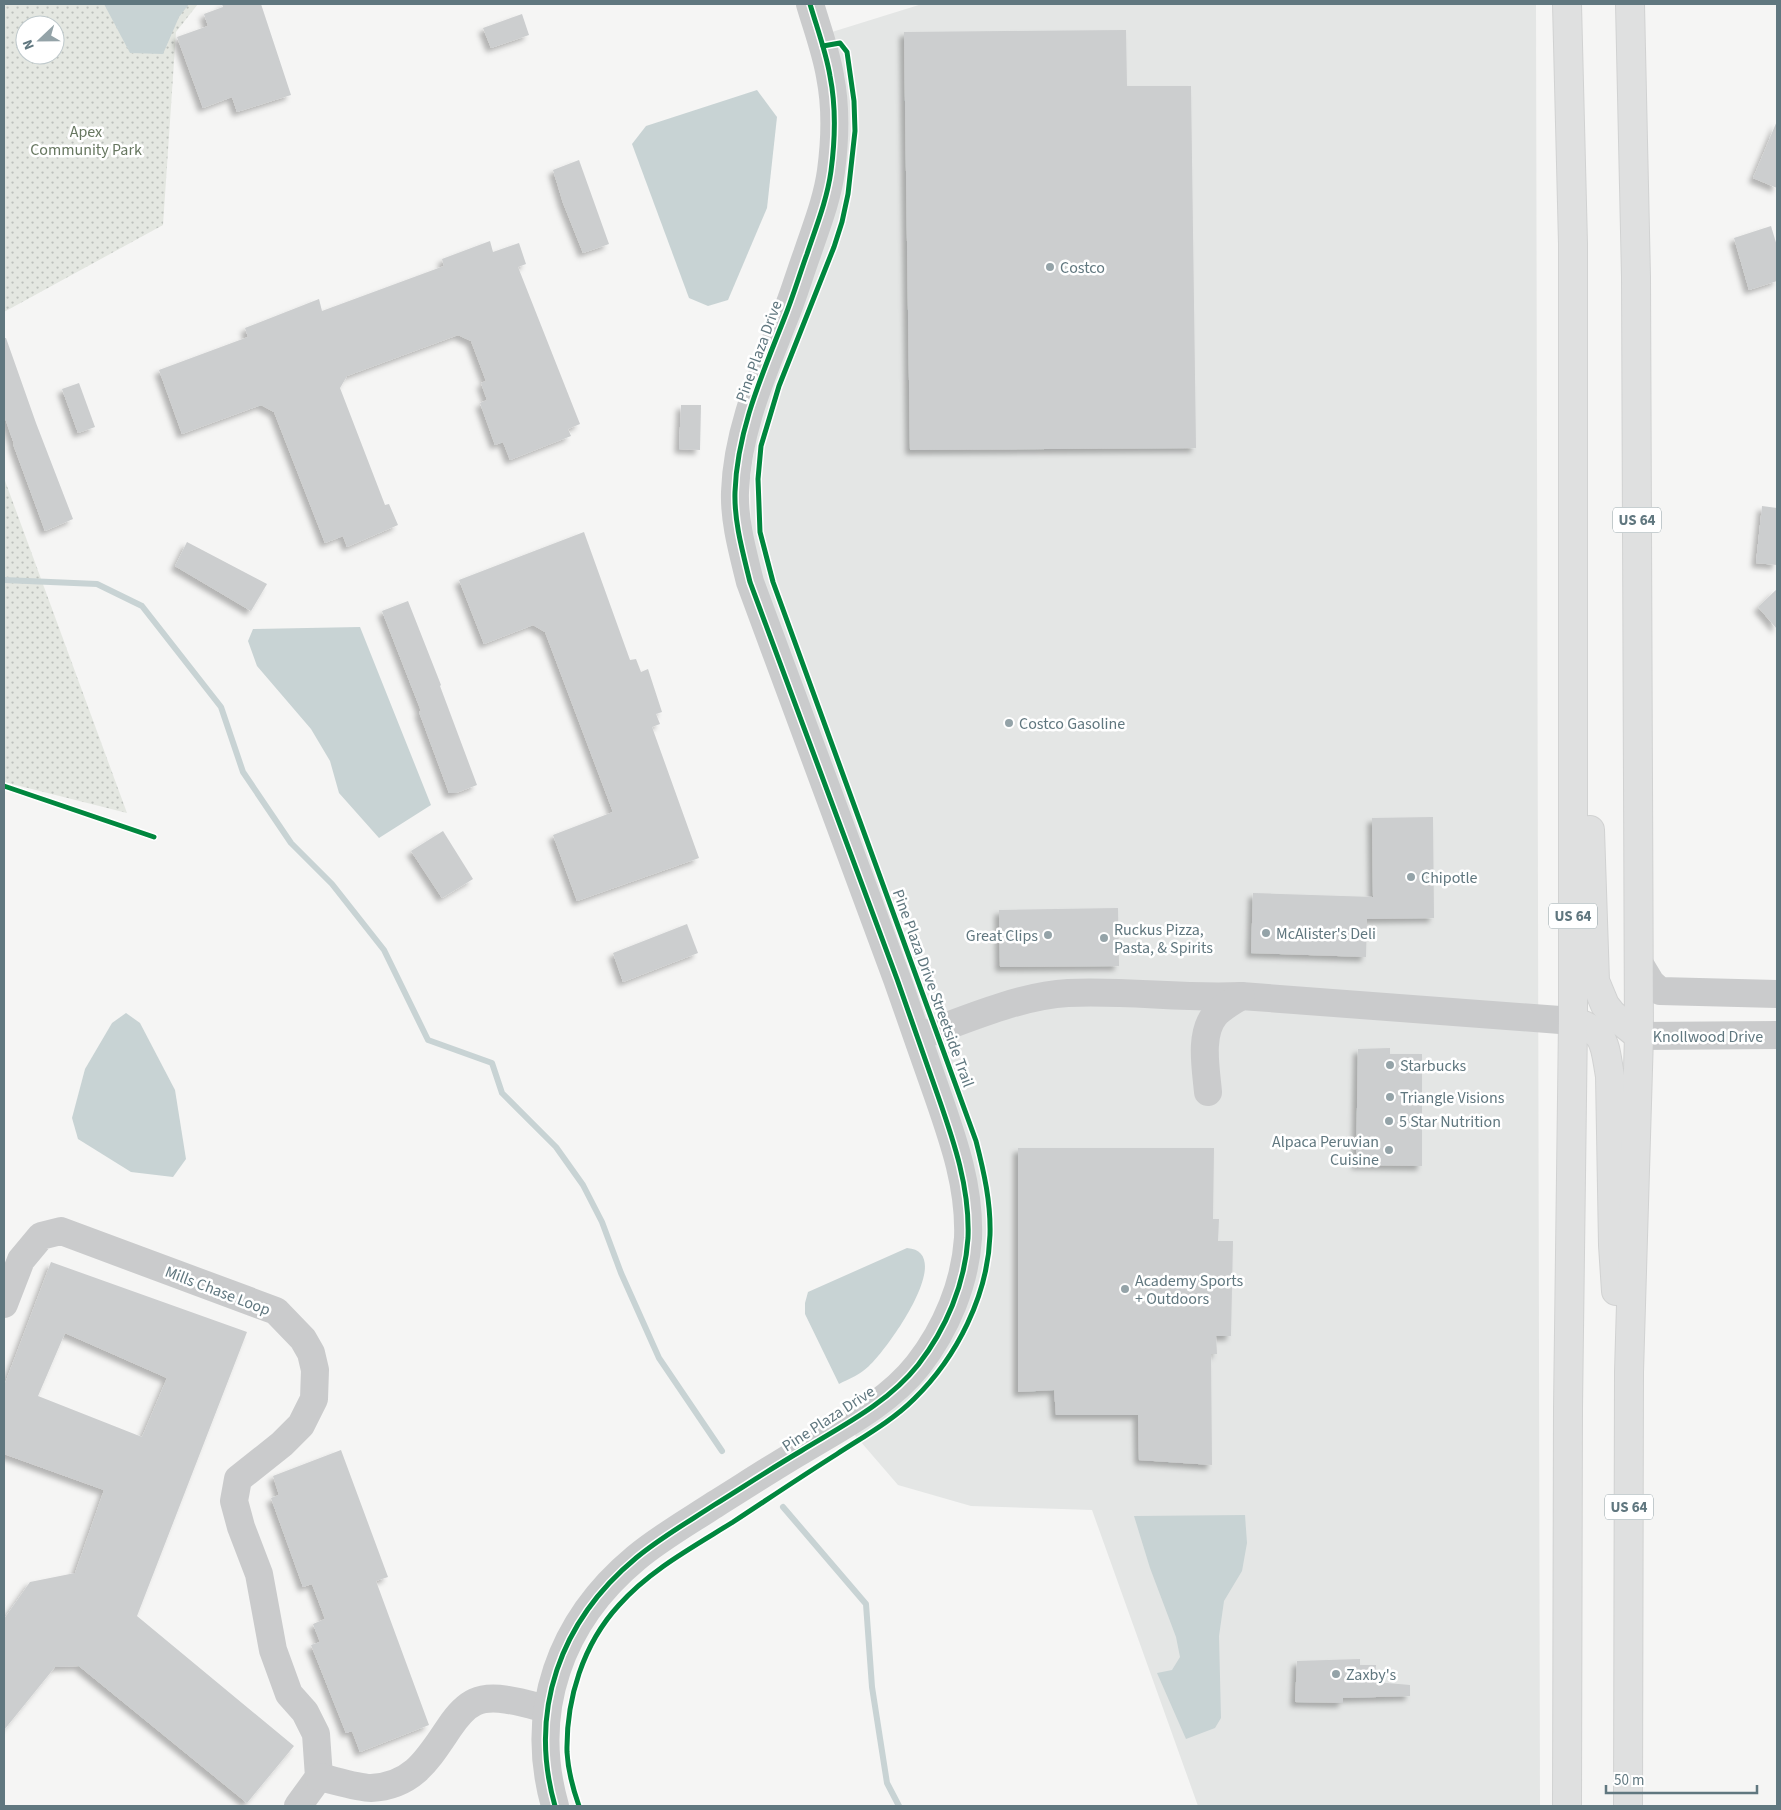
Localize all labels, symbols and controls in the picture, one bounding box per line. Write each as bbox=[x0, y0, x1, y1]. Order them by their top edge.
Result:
north arrow bbox=[15, 15, 65, 65]
text: N bbox=[18, 36, 40, 53]
park label: Apex Community Park bbox=[30, 121, 142, 161]
place label: Costco bbox=[1060, 257, 1105, 279]
marker: Costco bbox=[1044, 261, 1056, 273]
street label: Pine Plaza Drive bbox=[730, 298, 788, 405]
road number: US 64 bbox=[1613, 508, 1661, 532]
place label: Costco Gasoline bbox=[1019, 713, 1125, 735]
marker: Costco Gasoline bbox=[1003, 717, 1015, 729]
place label: Chipotle bbox=[1421, 867, 1478, 889]
marker: Chipotle bbox=[1405, 871, 1417, 883]
street label: Pine Plaza Drive Streetside Trail bbox=[887, 886, 979, 1090]
road number: US 64 bbox=[1549, 904, 1597, 928]
place label: Ruckus Pizza, Pasta, & Spirits bbox=[1114, 919, 1213, 959]
place label: McAlister's Deli bbox=[1276, 923, 1376, 945]
place label: Great Clips bbox=[966, 925, 1038, 947]
marker: McAlister's Deli bbox=[1260, 927, 1272, 939]
marker: Great Clips bbox=[1042, 929, 1054, 941]
marker: Ruckus Pizza, Pasta, & Spirits bbox=[1098, 932, 1110, 944]
street label: Knollwood Drive bbox=[1653, 1026, 1763, 1048]
place label: Starbucks bbox=[1400, 1055, 1467, 1077]
marker: Starbucks bbox=[1384, 1059, 1396, 1071]
place label: Triangle Visions bbox=[1400, 1087, 1505, 1109]
marker: Triangle Visions bbox=[1384, 1091, 1396, 1103]
place label: 5 Star Nutrition bbox=[1399, 1111, 1501, 1133]
marker: 5 Star Nutrition bbox=[1383, 1115, 1395, 1127]
place label: Alpaca Peruvian Cuisine bbox=[1272, 1131, 1379, 1171]
marker: Alpaca Peruvian Cuisine bbox=[1383, 1144, 1395, 1156]
street label: Mills Chase Loop bbox=[162, 1261, 274, 1321]
place label: Academy Sports + Outdoors bbox=[1135, 1270, 1244, 1310]
marker: Academy Sports + Outdoors bbox=[1119, 1283, 1131, 1295]
street label: Pine Plaza Drive bbox=[778, 1381, 879, 1457]
road number: US 64 bbox=[1605, 1494, 1653, 1520]
place label: Zaxby's bbox=[1346, 1664, 1396, 1686]
marker: Zaxby's bbox=[1330, 1668, 1342, 1680]
scale bar bbox=[1606, 1762, 1757, 1794]
text: 50 m bbox=[1614, 1770, 1644, 1791]

